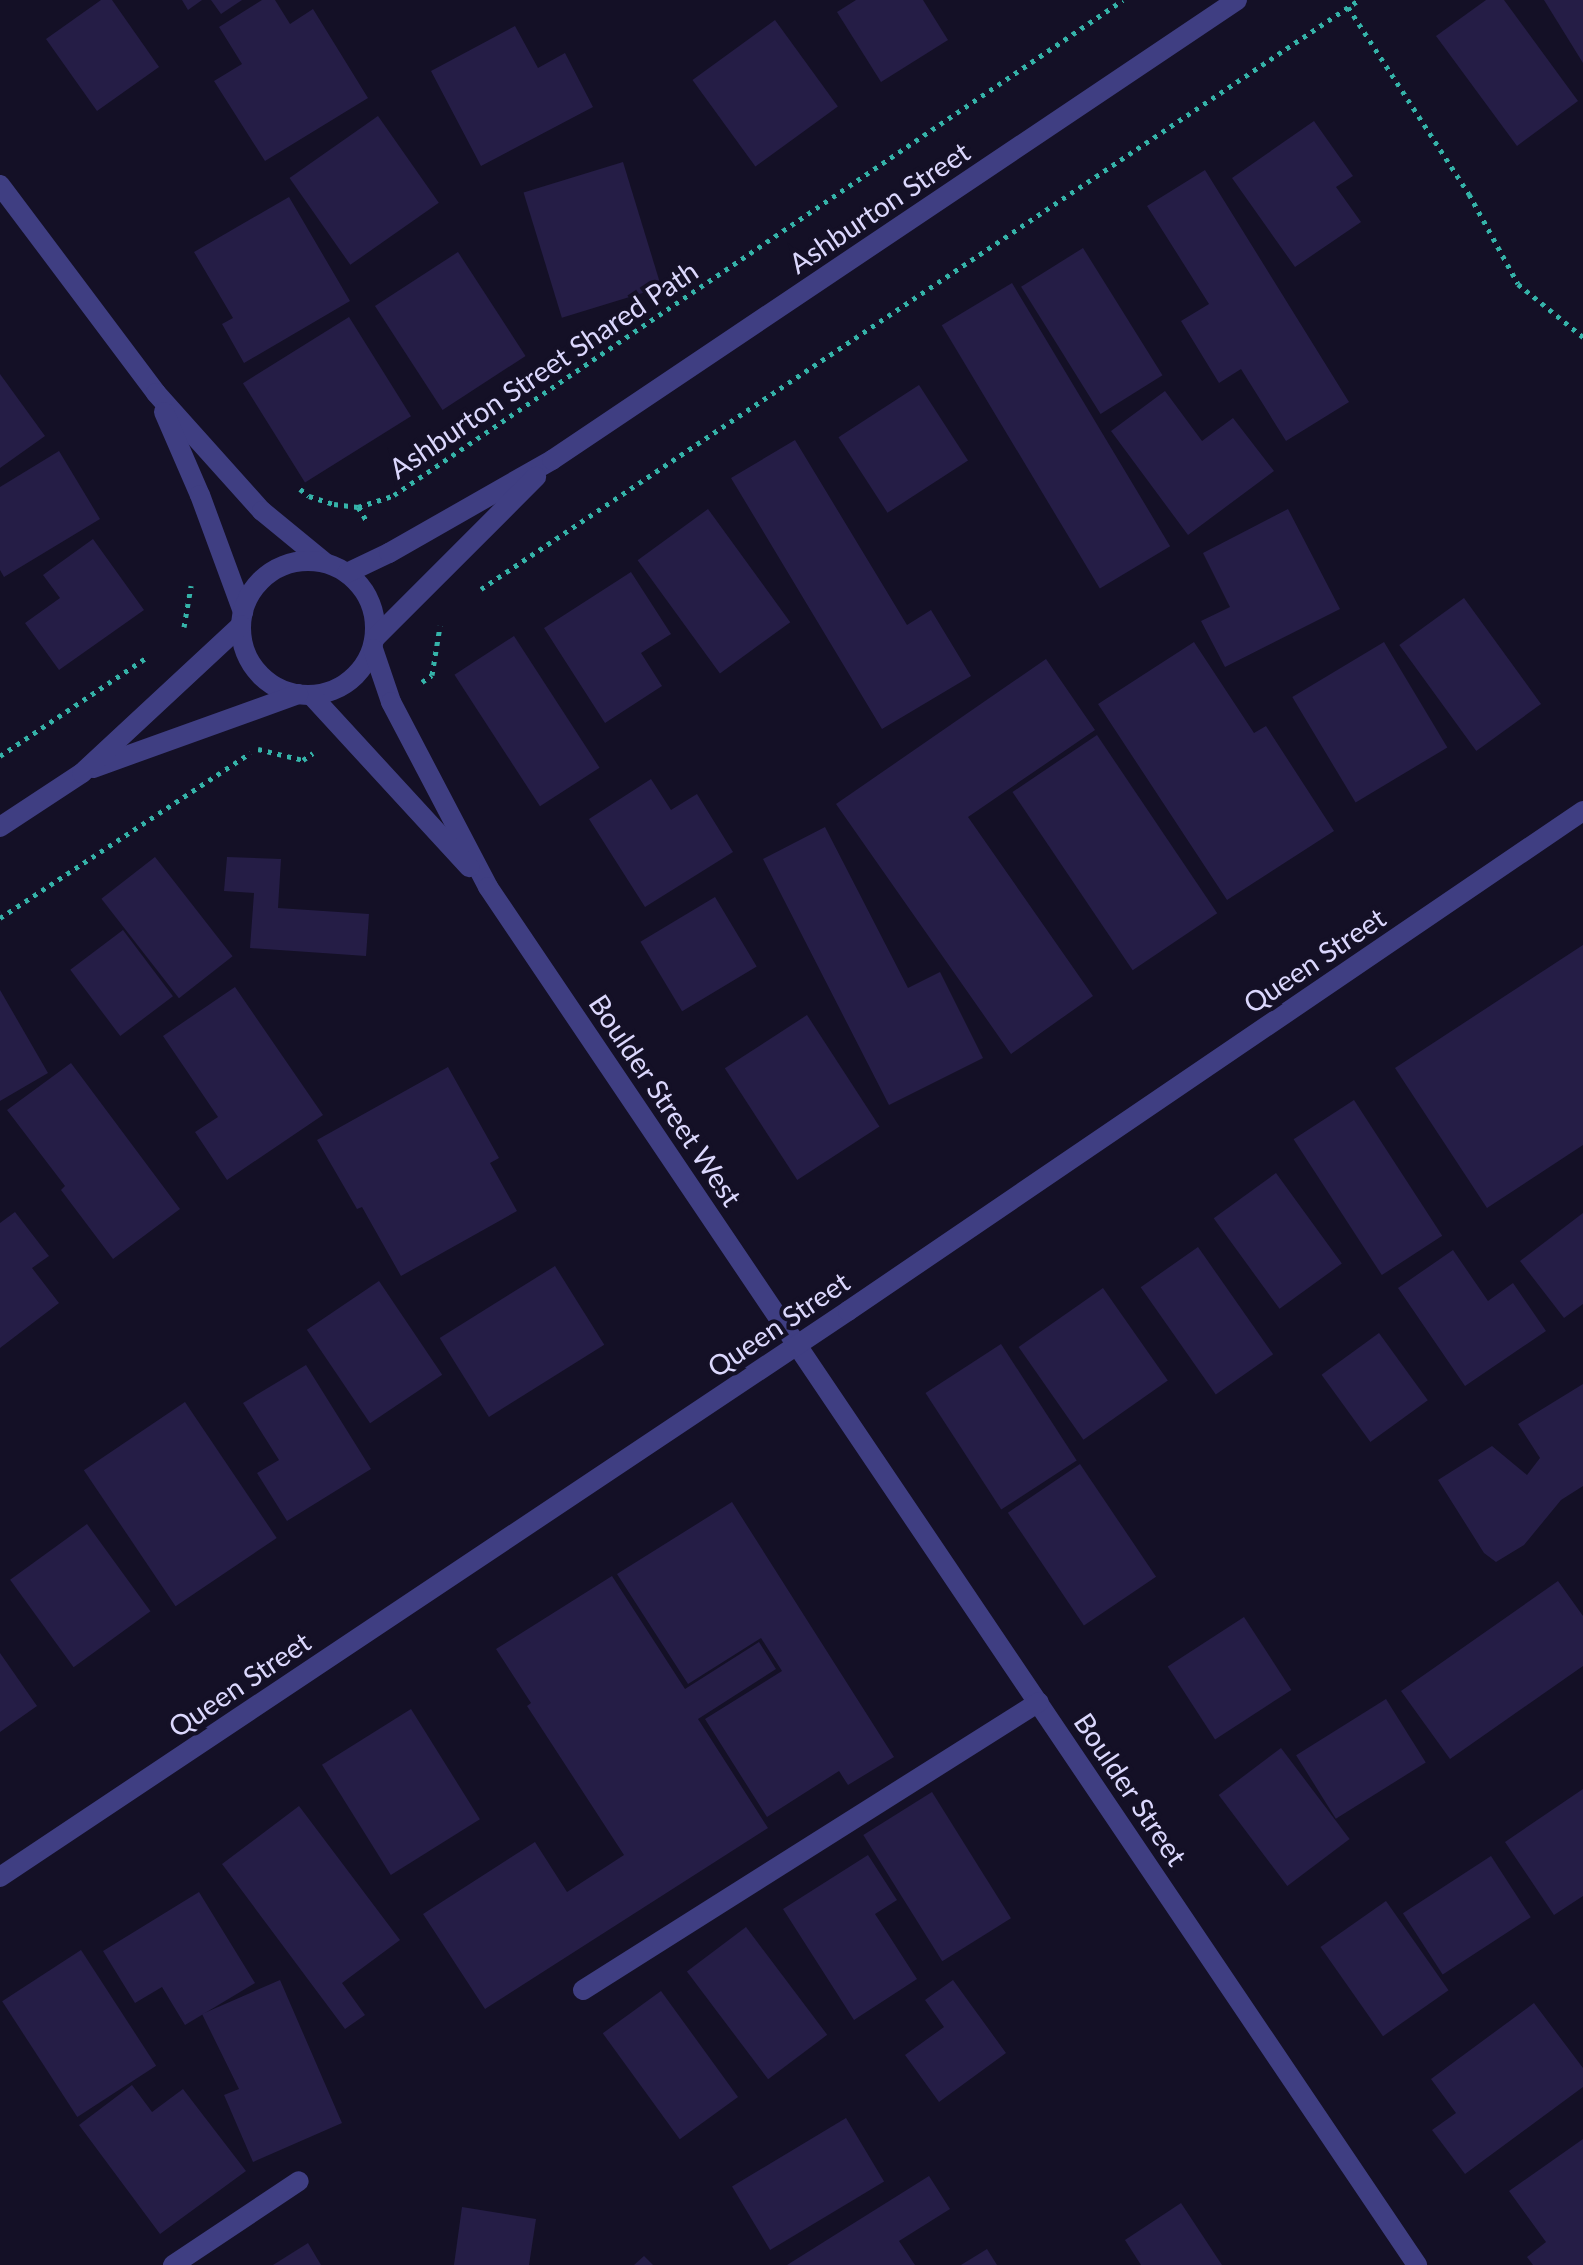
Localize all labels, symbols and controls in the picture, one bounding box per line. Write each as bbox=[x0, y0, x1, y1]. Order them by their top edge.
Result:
street label: Ashburton Street bbox=[782, 134, 976, 280]
street label: Ashburton Street Shared Path bbox=[382, 253, 704, 485]
street label: Queen Street bbox=[1237, 900, 1391, 1020]
street label: Boulder Street West bbox=[582, 987, 750, 1213]
street label: Queen Street bbox=[701, 1264, 855, 1384]
street label: Queen Street bbox=[162, 1624, 316, 1744]
street label: Boulder Street bbox=[1067, 1706, 1195, 1872]

